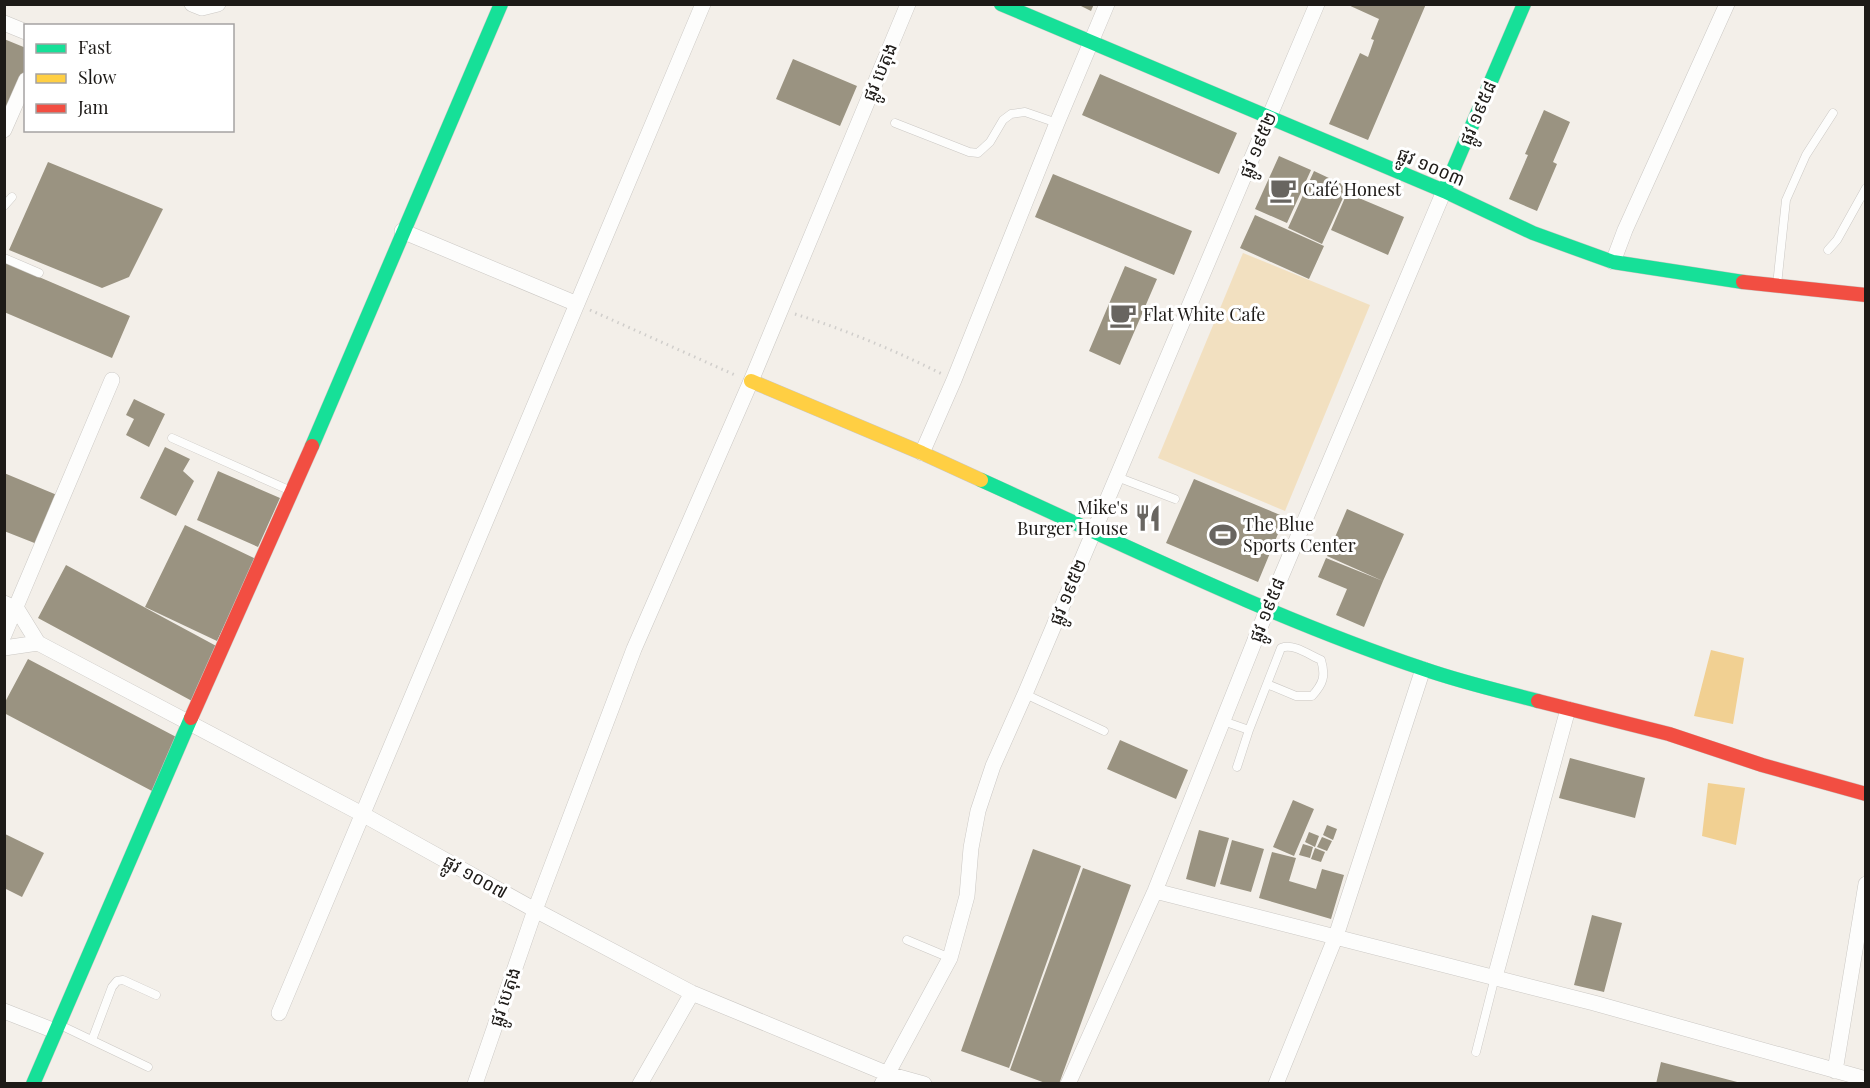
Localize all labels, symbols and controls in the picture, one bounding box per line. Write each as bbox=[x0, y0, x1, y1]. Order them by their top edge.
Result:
legend bbox=[24, 24, 234, 132]
text: Fast bbox=[78, 35, 112, 59]
street label: ផ្លូវ បេតុង bbox=[856, 39, 907, 107]
text: Slow bbox=[78, 65, 116, 89]
street label: ផ្លូវ ១៩៥៨ bbox=[1453, 77, 1506, 150]
text: Jam bbox=[77, 95, 108, 119]
street label: ផ្លូវ ១៩៥២ bbox=[1232, 108, 1287, 183]
street label: ផ្លូវ ១០០៣ bbox=[1392, 141, 1469, 196]
cafe icon: Café Honest bbox=[1268, 175, 1298, 205]
place label: Café Honest bbox=[1303, 177, 1402, 201]
cafe icon: Flat White Cafe bbox=[1108, 300, 1138, 330]
place label: Flat White Cafe bbox=[1143, 302, 1265, 326]
place label: Mike's Burger House bbox=[1017, 495, 1128, 540]
restaurant icon: Mike's Burger House bbox=[1133, 503, 1163, 533]
place label: The Blue Sports Center bbox=[1243, 512, 1356, 557]
sports icon: The Blue Sports Center bbox=[1208, 520, 1238, 550]
street label: ផ្លូវ ១៩៥២ bbox=[1042, 555, 1097, 630]
street label: ផ្លូវ ១៩៥៨ bbox=[1242, 574, 1295, 647]
street label: ផ្លូវ ១០០៧ bbox=[436, 849, 512, 908]
street label: ផ្លូវ បេតុង bbox=[483, 964, 530, 1031]

